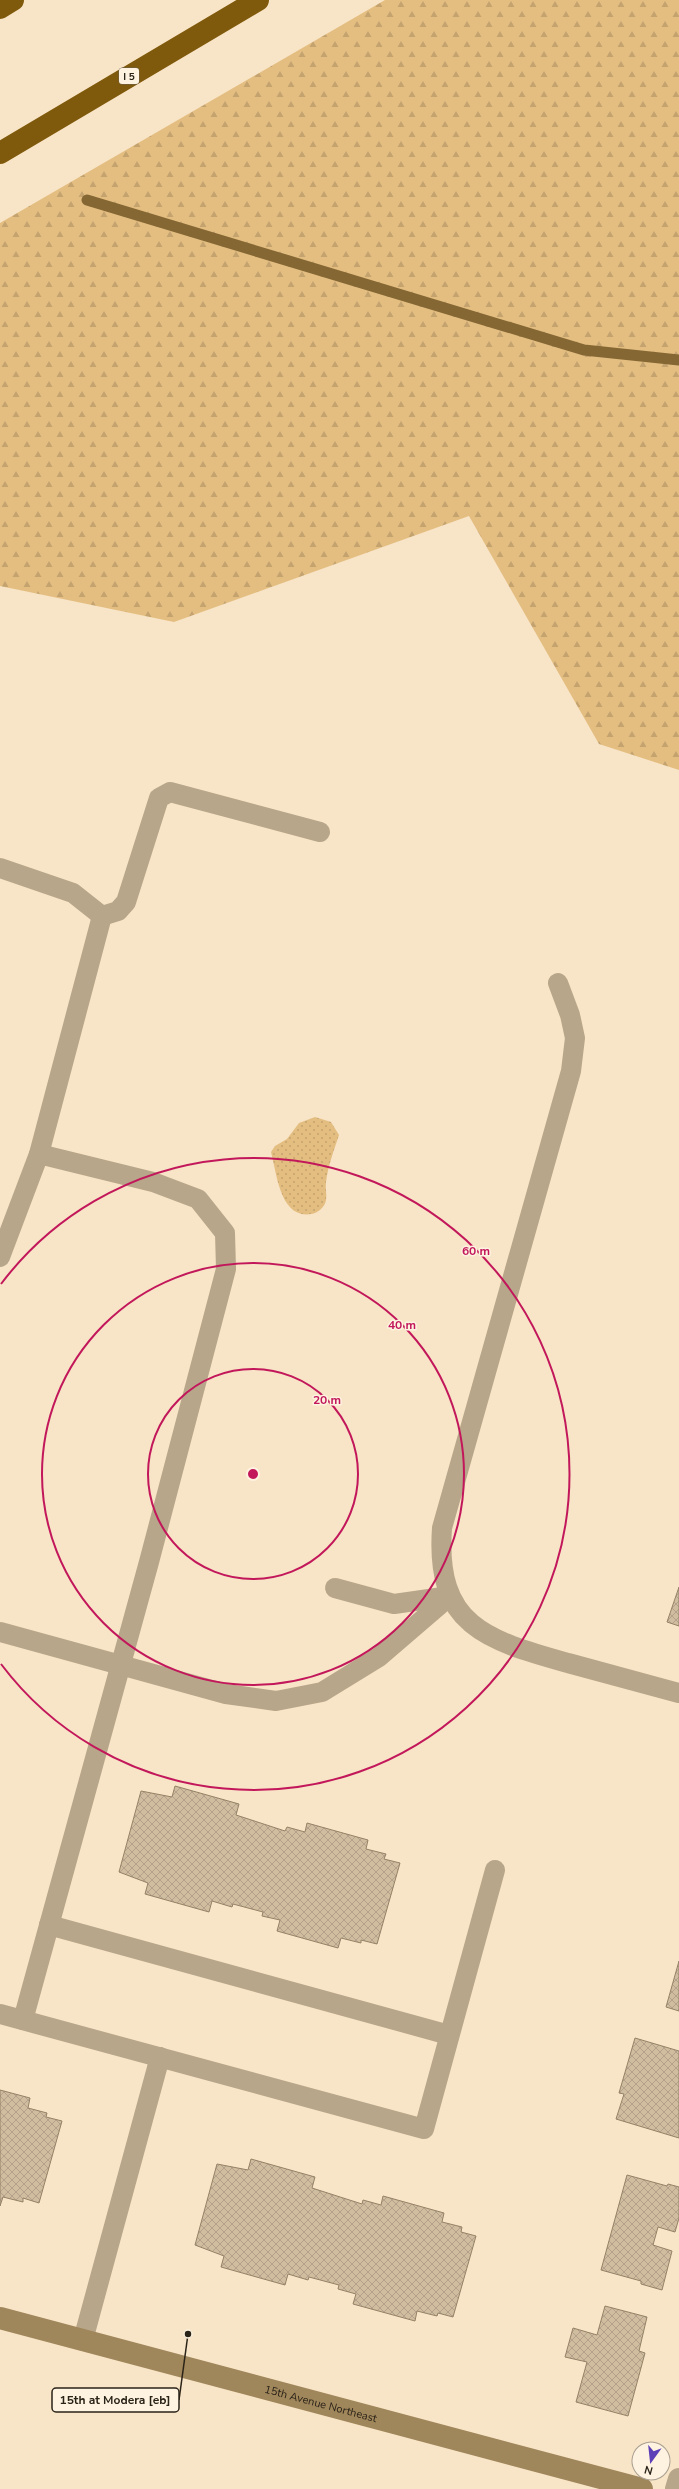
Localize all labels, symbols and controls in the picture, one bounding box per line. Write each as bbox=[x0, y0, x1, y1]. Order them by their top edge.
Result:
road number: I 5 bbox=[119, 68, 139, 84]
text: 60 m bbox=[462, 1243, 490, 1259]
text: 40 m bbox=[388, 1317, 416, 1333]
text: 20 m bbox=[313, 1392, 341, 1408]
centre of rings bbox=[246, 1467, 260, 1481]
street label: 15th Avenue Northeast bbox=[263, 2382, 379, 2426]
callout: 15th at Modera [eb] bbox=[52, 2388, 179, 2412]
text: 15th at Modera [eb] bbox=[59, 2392, 171, 2408]
north arrow bbox=[631, 2441, 671, 2481]
text: N bbox=[643, 2462, 654, 2478]

